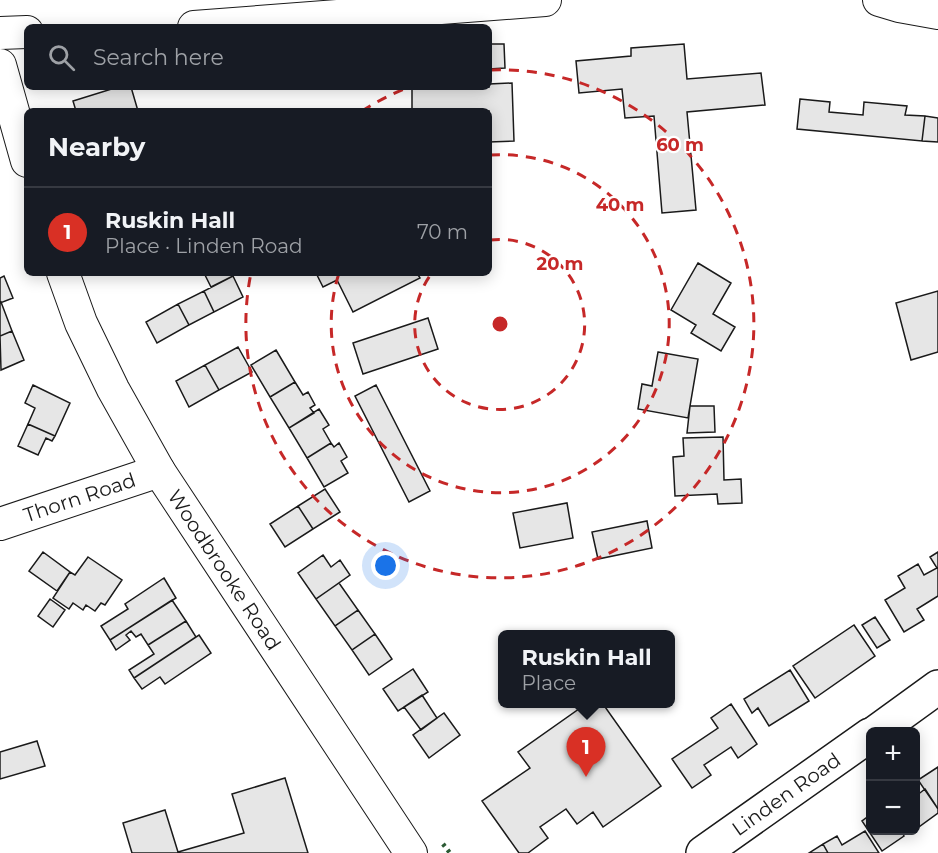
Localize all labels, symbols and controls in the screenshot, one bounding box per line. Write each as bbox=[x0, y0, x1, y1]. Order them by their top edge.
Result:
search box bbox=[24, 24, 492, 90]
icon: search bbox=[45, 41, 78, 74]
text: Search here bbox=[93, 44, 224, 71]
text: Nearby bbox=[48, 131, 145, 163]
text: 60 m bbox=[656, 134, 704, 156]
text: 40 m bbox=[596, 194, 644, 216]
text: Ruskin Hall bbox=[105, 207, 235, 234]
text: 1 bbox=[64, 220, 71, 244]
text: 70 m bbox=[417, 220, 468, 244]
text: Place · Linden Road bbox=[105, 234, 303, 258]
text: 20 m bbox=[537, 253, 583, 275]
centre of rings bbox=[490, 314, 510, 334]
street label: Thorn Road bbox=[21, 468, 139, 527]
street label: Woodbrooke Road bbox=[163, 485, 286, 655]
your location bbox=[371, 551, 400, 580]
popup bbox=[498, 630, 675, 708]
text: Ruskin Hall bbox=[521, 644, 652, 671]
text: Place bbox=[521, 671, 576, 695]
map controls bbox=[866, 727, 920, 835]
button: + bbox=[866, 727, 920, 781]
pin: 1 bbox=[566, 728, 606, 777]
street label: Linden Road bbox=[727, 748, 845, 841]
button: − bbox=[866, 781, 920, 835]

